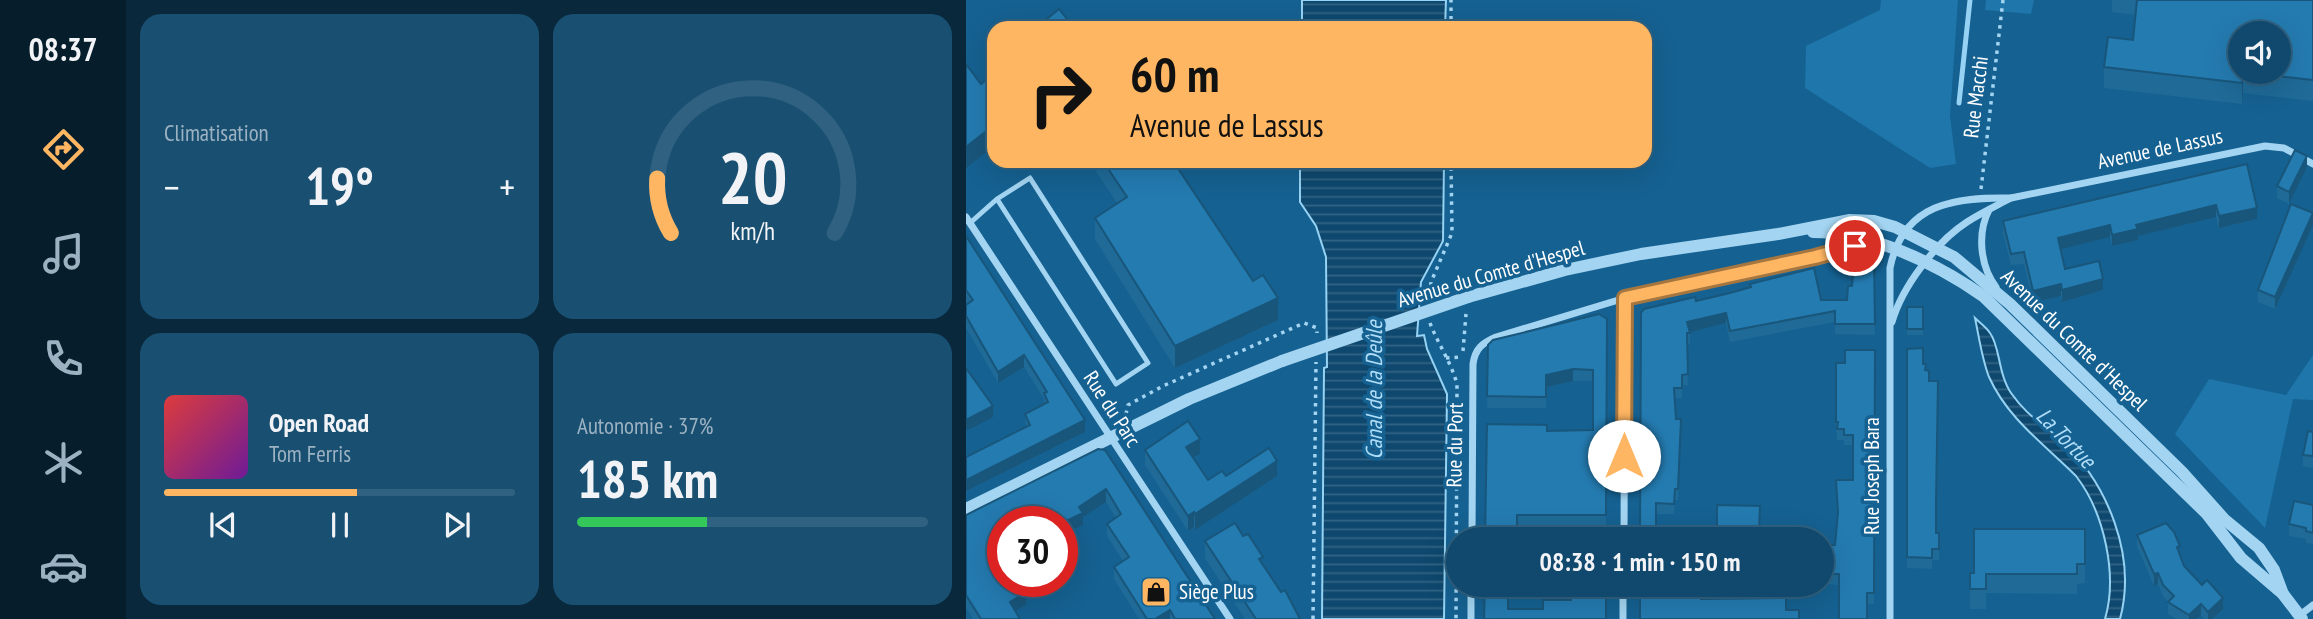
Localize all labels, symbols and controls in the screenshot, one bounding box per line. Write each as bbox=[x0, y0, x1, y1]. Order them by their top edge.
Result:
map controls bbox=[2228, 21, 2291, 84]
button: sound bbox=[2228, 21, 2291, 84]
text: 08:37 bbox=[28, 28, 98, 70]
text: 60 m bbox=[1130, 42, 1219, 106]
icon: right bbox=[1015, 49, 1106, 140]
street label: Rue Macchi bbox=[1957, 54, 1994, 140]
text: Avenue de Lassus bbox=[1130, 104, 1324, 146]
text: Climatisation bbox=[164, 118, 269, 147]
street label: Avenue de Lassus bbox=[2095, 122, 2225, 175]
icon: directions bbox=[39, 125, 88, 174]
text: 20 bbox=[718, 129, 787, 223]
text: 19° bbox=[305, 152, 374, 219]
text: − bbox=[164, 162, 180, 211]
text: + bbox=[499, 162, 515, 211]
text: km/h bbox=[730, 214, 775, 246]
pin bbox=[1825, 216, 1885, 276]
icon: arrive bbox=[1836, 227, 1874, 265]
icon: music bbox=[39, 229, 88, 278]
street label: Avenue du Comte d'Hespel bbox=[1394, 234, 1588, 313]
street label: Avenue du Comte d'Hespel bbox=[1995, 263, 2153, 417]
water label: Canal de la Deûle bbox=[1359, 319, 1388, 460]
icon: phone bbox=[39, 334, 88, 383]
street label: Rue du Parc bbox=[1078, 366, 1147, 452]
water label: La Tortue bbox=[2030, 401, 2103, 475]
street label: Rue du Port bbox=[1440, 402, 1469, 488]
text: Open Road bbox=[269, 406, 369, 439]
text: Autonomie · 37% bbox=[577, 411, 713, 440]
street label: Rue Joseph Bara bbox=[1858, 417, 1885, 535]
position arrow bbox=[1587, 419, 1661, 493]
icon: climate bbox=[39, 438, 88, 487]
text: Tom Ferris bbox=[269, 439, 351, 468]
text: 185 km bbox=[577, 445, 718, 512]
icon: previous bbox=[204, 506, 242, 544]
icon: pause bbox=[321, 506, 359, 544]
icon: next bbox=[438, 506, 476, 544]
speed limit sign: 30 bbox=[987, 506, 1078, 597]
icon: car bbox=[39, 542, 88, 591]
text: 08:38 · 1 min · 150 m bbox=[1540, 545, 1740, 578]
shop icon: Siège Plus bbox=[1139, 575, 1173, 609]
place label: Siège Plus bbox=[1179, 578, 1254, 605]

